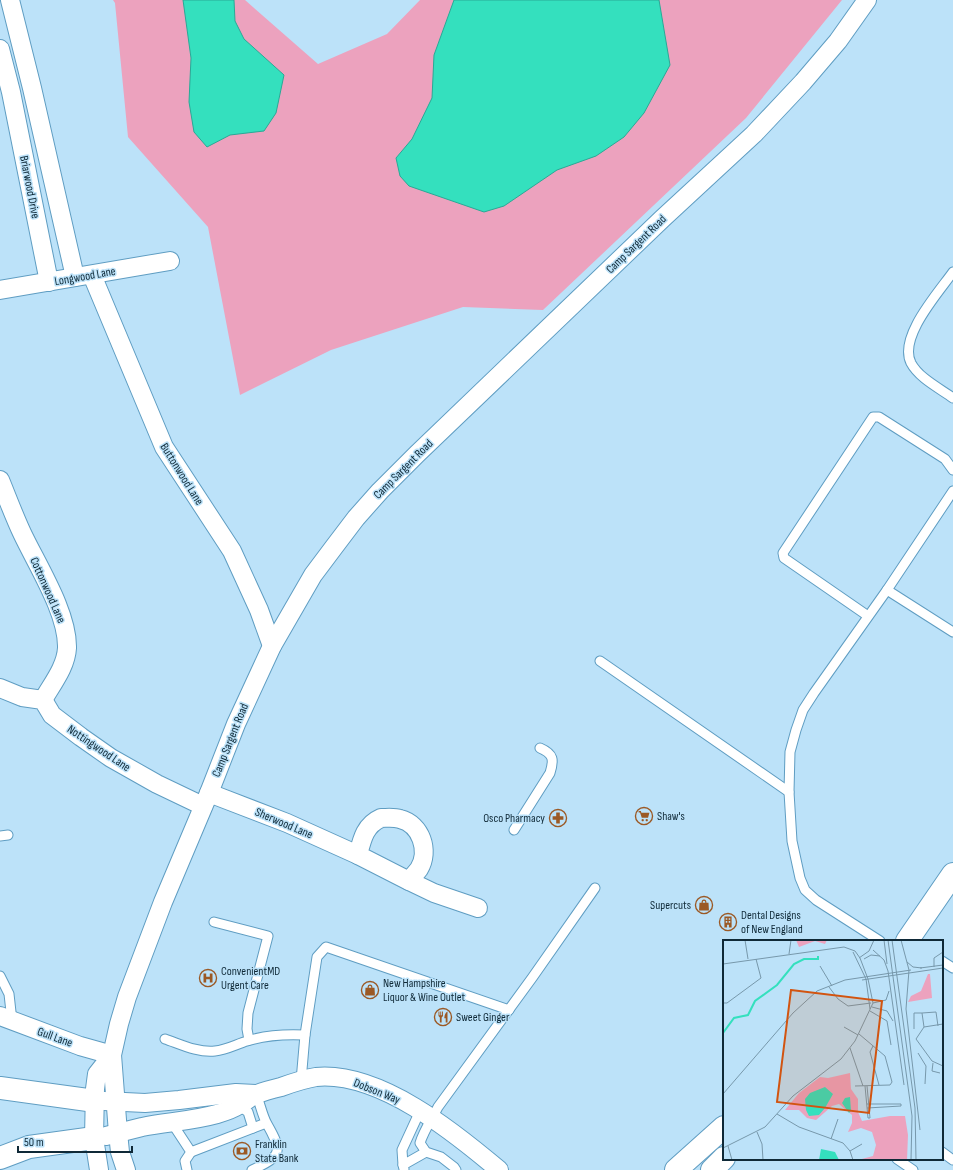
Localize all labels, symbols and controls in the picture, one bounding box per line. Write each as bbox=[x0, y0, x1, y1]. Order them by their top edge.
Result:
street label: Briarwood Drive bbox=[16, 154, 43, 220]
street label: Camp Sargent Road bbox=[603, 212, 670, 277]
street label: Longwood Lane bbox=[53, 264, 117, 289]
street label: Camp Sargent Road bbox=[370, 436, 436, 502]
street label: Buttonwood Lane bbox=[157, 440, 207, 508]
street label: Cottonwood Lane bbox=[26, 555, 69, 626]
street label: Camp Sargent Road bbox=[209, 701, 252, 779]
street label: Nottingwood Lane bbox=[64, 722, 133, 775]
street label: Sherwood Lane bbox=[253, 805, 315, 842]
supermarket icon: Shaw's bbox=[634, 806, 654, 826]
pharmacy icon: Osco Pharmacy bbox=[548, 808, 568, 828]
place label: Shaw's bbox=[657, 809, 685, 824]
place label: Osco Pharmacy bbox=[483, 811, 545, 826]
shop icon: Supercuts bbox=[694, 895, 714, 915]
place label: Supercuts bbox=[650, 898, 691, 913]
place label: Dental Designs of New England bbox=[741, 908, 803, 937]
building icon: Dental Designs of New England bbox=[718, 912, 738, 932]
inset map bbox=[723, 940, 943, 1160]
place label: ConvenientMD Urgent Care bbox=[221, 964, 280, 993]
hospital icon: ConvenientMD Urgent Care bbox=[198, 968, 218, 988]
place label: New Hampshire Liquor & Wine Outlet bbox=[383, 976, 466, 1005]
shop icon: New Hampshire Liquor & Wine Outlet bbox=[360, 980, 380, 1000]
restaurant icon: Sweet Ginger bbox=[433, 1007, 453, 1027]
place label: Sweet Ginger bbox=[456, 1010, 510, 1025]
street label: Gull Lane bbox=[35, 1024, 75, 1051]
street label: Dobson Way bbox=[351, 1075, 403, 1108]
scale bar bbox=[18, 1128, 132, 1154]
text: 50 m bbox=[24, 1135, 44, 1150]
place label: Franklin State Bank bbox=[255, 1137, 299, 1166]
bank icon: Franklin State Bank bbox=[232, 1141, 252, 1161]

